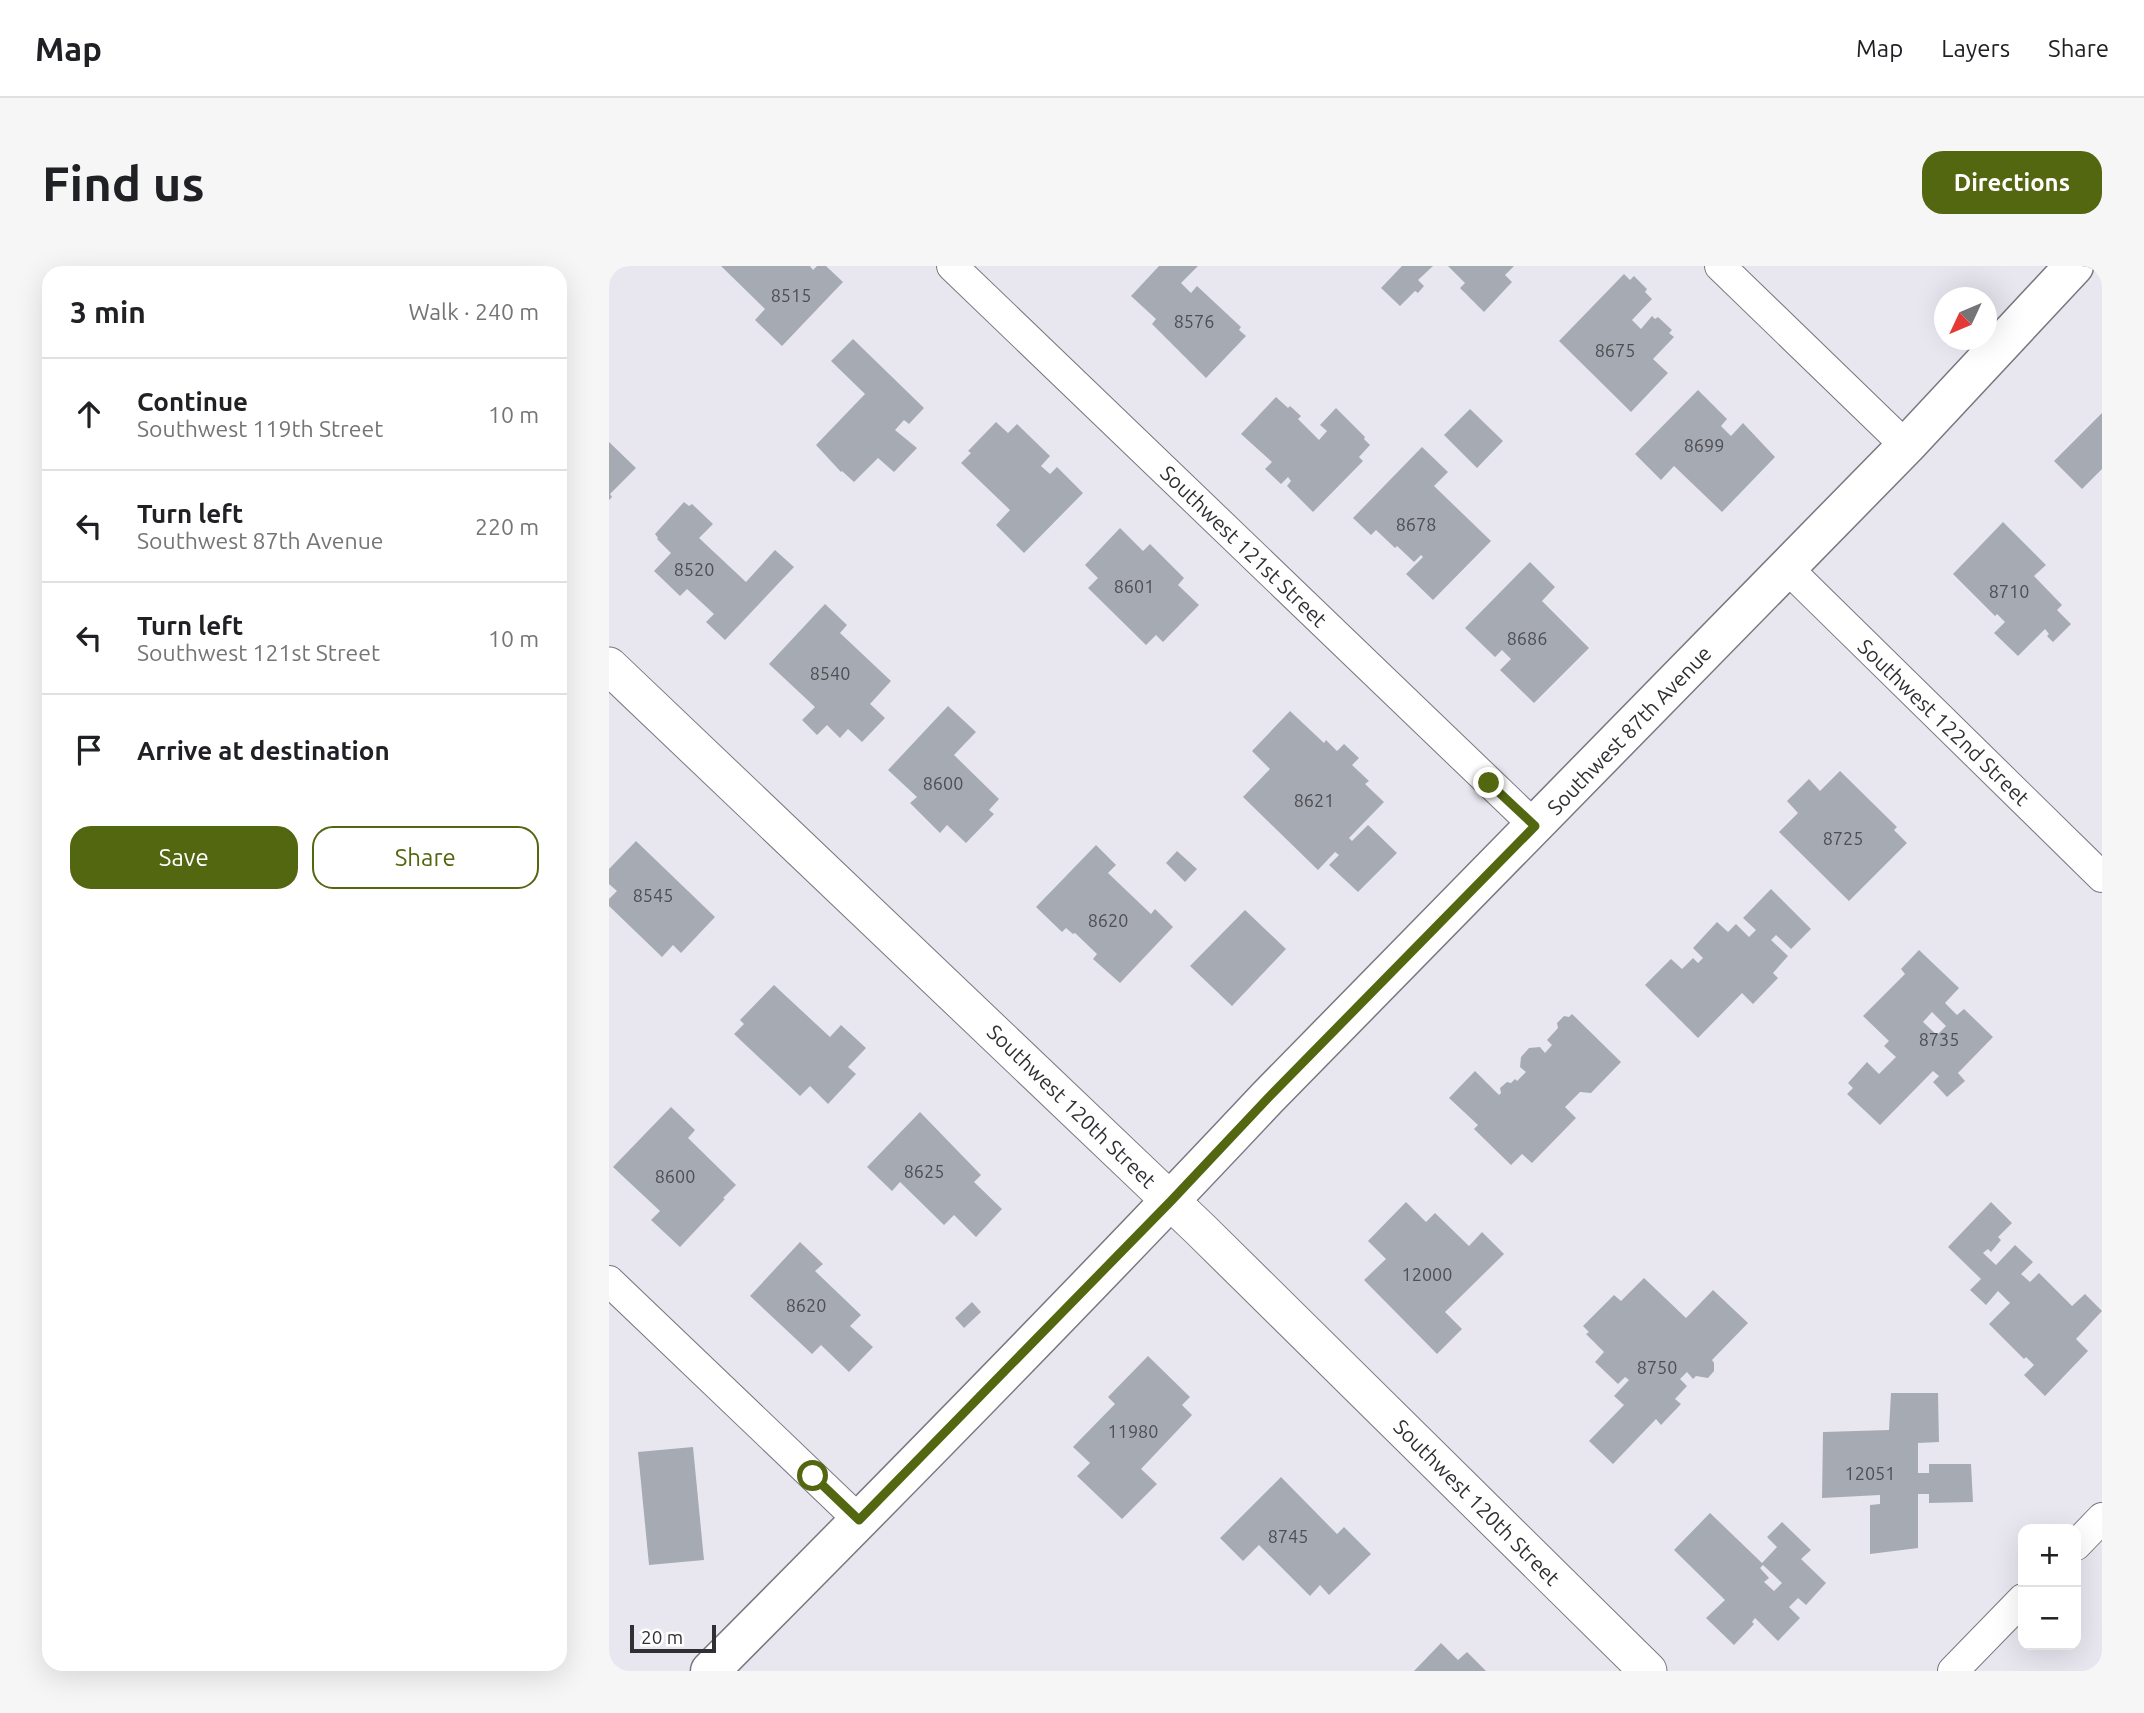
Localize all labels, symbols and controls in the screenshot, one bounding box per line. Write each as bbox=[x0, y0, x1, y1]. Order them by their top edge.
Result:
text: Map bbox=[35, 30, 102, 67]
text: Map bbox=[1856, 35, 1903, 62]
text: Layers bbox=[1941, 35, 2010, 62]
text: Share bbox=[2048, 35, 2109, 62]
button: Directions bbox=[1922, 151, 2102, 214]
text: Find us bbox=[42, 155, 205, 210]
house number: 8515 bbox=[771, 285, 811, 305]
north arrow bbox=[1934, 287, 1997, 350]
text: 3 min bbox=[70, 295, 146, 329]
text: Walk · 240 m bbox=[408, 299, 539, 324]
house number: 8576 bbox=[1174, 311, 1214, 331]
house number: 8675 bbox=[1595, 340, 1635, 360]
text: Continue bbox=[137, 387, 248, 416]
icon: ahead bbox=[70, 395, 108, 433]
text: 10 m bbox=[488, 402, 539, 427]
text: Southwest 119th Street bbox=[137, 416, 383, 441]
house number: 8699 bbox=[1684, 435, 1724, 455]
street label: Southwest 121st Street bbox=[1156, 460, 1332, 632]
text: Turn left bbox=[137, 499, 243, 528]
icon: left bbox=[70, 507, 108, 545]
text: 220 m bbox=[475, 514, 539, 539]
house number: 8678 bbox=[1396, 514, 1436, 534]
text: Southwest 87th Avenue bbox=[137, 528, 383, 553]
house number: 8520 bbox=[674, 559, 714, 579]
house number: 8601 bbox=[1114, 576, 1154, 596]
house number: 8710 bbox=[1989, 581, 2029, 601]
text: Turn left bbox=[137, 611, 243, 640]
icon: left bbox=[70, 619, 108, 657]
text: 10 m bbox=[488, 626, 539, 651]
house number: 8686 bbox=[1507, 628, 1547, 648]
street label: Southwest 122nd Street bbox=[1853, 634, 2035, 810]
text: Southwest 121st Street bbox=[137, 640, 380, 665]
street label: Southwest 87th Avenue bbox=[1542, 641, 1716, 819]
house number: 8540 bbox=[810, 663, 850, 683]
icon: arrive bbox=[70, 731, 108, 769]
text: Arrive at destination bbox=[137, 736, 390, 765]
route end bbox=[1473, 767, 1504, 798]
house number: 8600 bbox=[923, 773, 963, 793]
house number: 8621 bbox=[1294, 790, 1334, 810]
button: Save bbox=[70, 826, 298, 889]
button: Share bbox=[312, 826, 539, 889]
house number: 8725 bbox=[1823, 828, 1863, 848]
house number: 8545 bbox=[633, 885, 673, 905]
house number: 8620 bbox=[1088, 910, 1128, 930]
street label: Southwest 120th Street bbox=[983, 1019, 1161, 1193]
house number: 8735 bbox=[1919, 1029, 1959, 1049]
house number: 8625 bbox=[904, 1161, 944, 1181]
house number: 8600 bbox=[655, 1166, 695, 1186]
house number: 12000 bbox=[1402, 1264, 1452, 1284]
house number: 8620 bbox=[786, 1295, 826, 1315]
house number: 8750 bbox=[1637, 1357, 1677, 1377]
street label: Southwest 120th Street bbox=[1389, 1414, 1565, 1590]
house number: 11980 bbox=[1108, 1421, 1158, 1441]
route start bbox=[797, 1460, 828, 1491]
house number: 12051 bbox=[1845, 1463, 1895, 1483]
map controls bbox=[2018, 1524, 2081, 1650]
button: + bbox=[2018, 1524, 2081, 1587]
house number: 8745 bbox=[1268, 1526, 1308, 1546]
button: − bbox=[2018, 1587, 2081, 1650]
scale bar bbox=[630, 1622, 716, 1654]
text: 20 m bbox=[641, 1626, 683, 1648]

